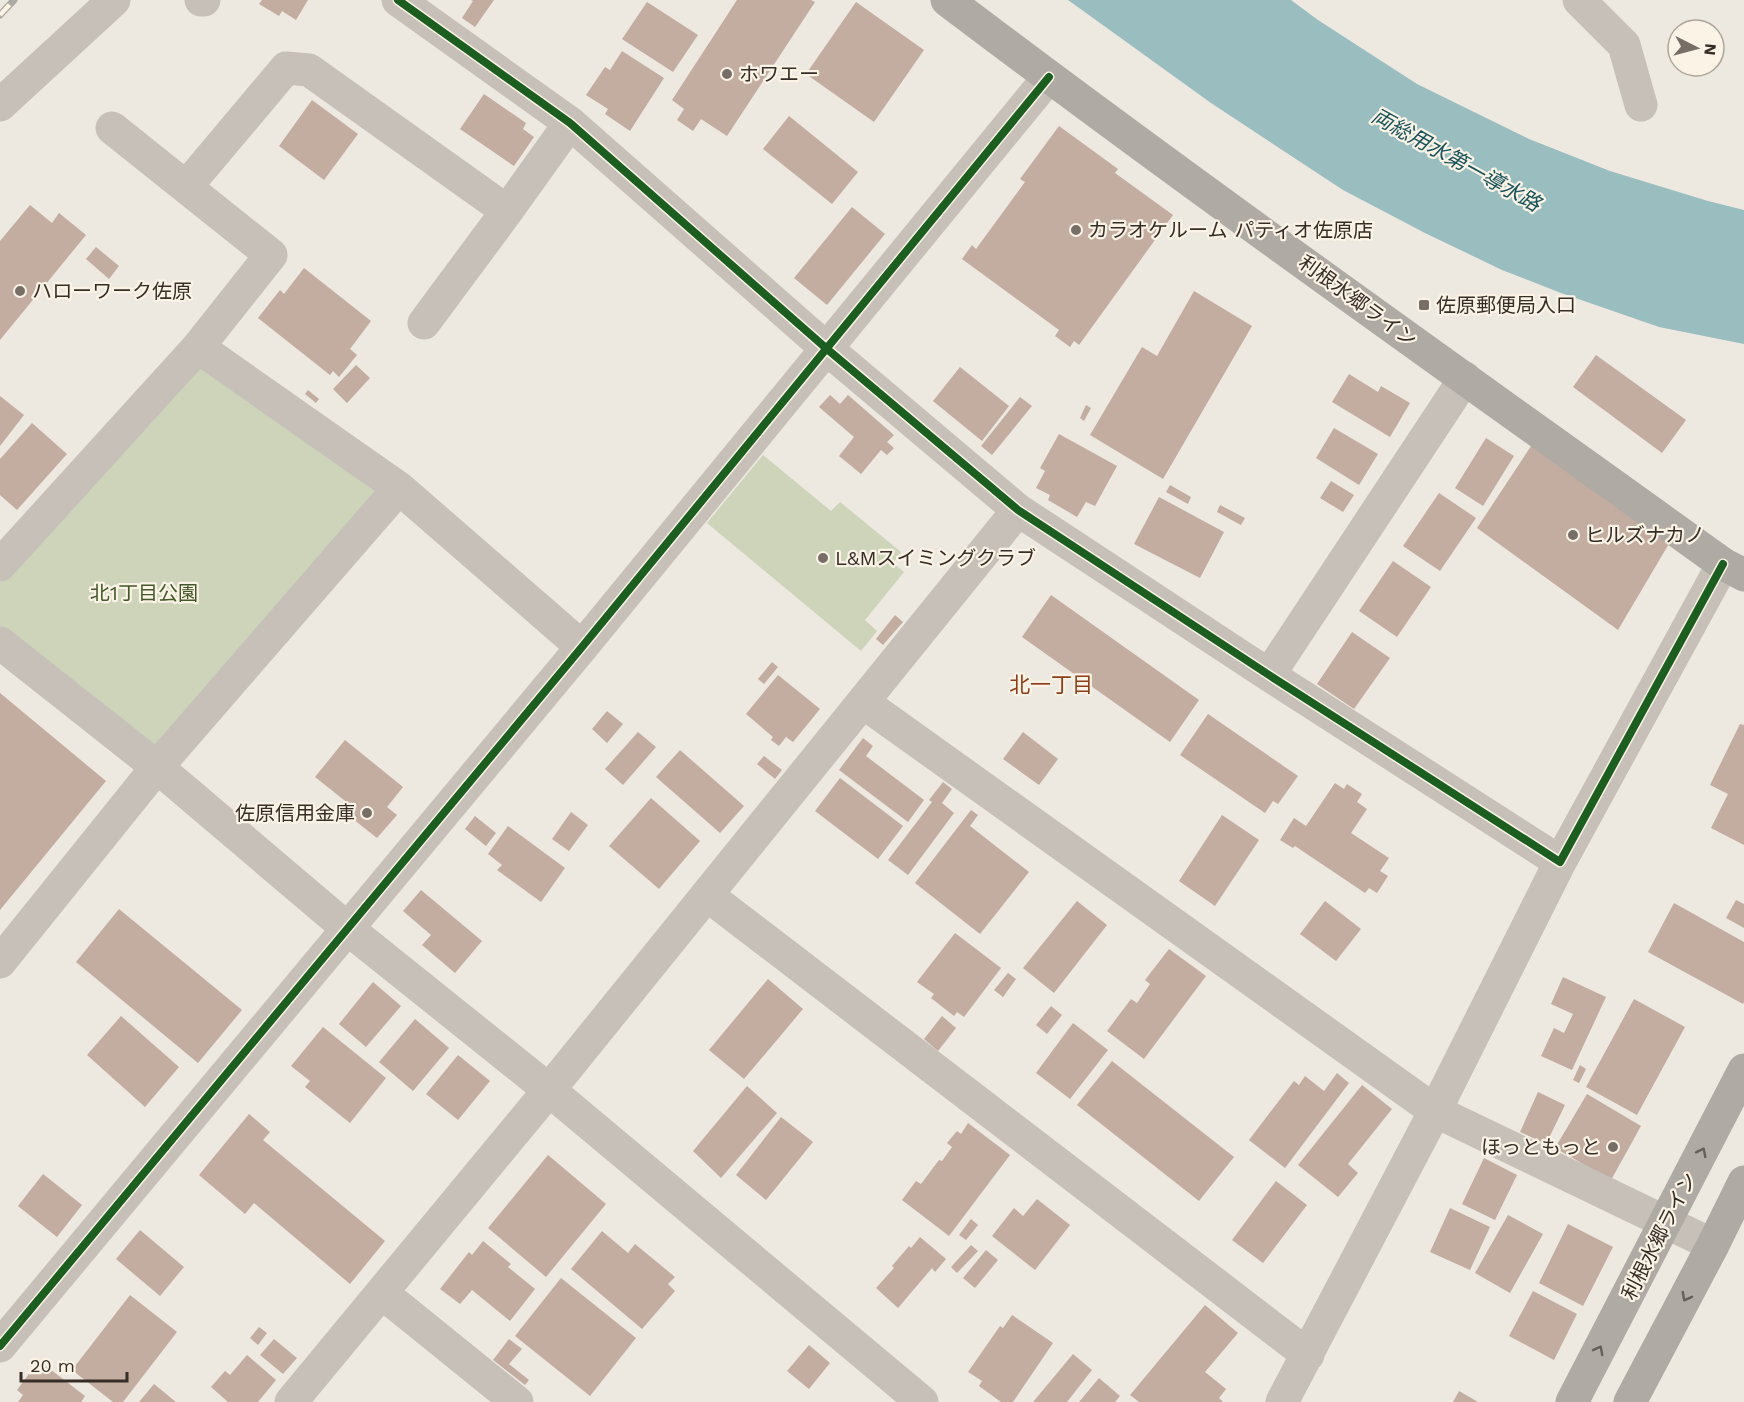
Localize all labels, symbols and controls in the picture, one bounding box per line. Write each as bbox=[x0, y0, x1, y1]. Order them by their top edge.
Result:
north arrow bbox=[1666, 18, 1726, 78]
text: N bbox=[1700, 43, 1720, 56]
place label: ホワエー bbox=[739, 62, 819, 86]
marker: ホワエー bbox=[720, 67, 734, 81]
water label: 両総用水第一導水路 bbox=[1368, 103, 1547, 217]
place label: カラオケルーム パティオ佐原店 bbox=[1088, 218, 1373, 242]
marker: カラオケルーム パティオ佐原店 bbox=[1069, 223, 1083, 237]
street label: 利根水郷ライン bbox=[1294, 250, 1422, 352]
place label: ハローワーク佐原 bbox=[32, 279, 192, 303]
marker: ハローワーク佐原 bbox=[13, 284, 27, 298]
place label: 佐原郵便局入口 bbox=[1436, 293, 1576, 317]
marker: 佐原郵便局入口 bbox=[1417, 298, 1431, 312]
place label: ヒルズナカノ bbox=[1585, 523, 1705, 547]
marker: ヒルズナカノ bbox=[1566, 528, 1580, 542]
place label: L&Mスイミングクラブ bbox=[835, 546, 1036, 570]
marker: L&Mスイミングクラブ bbox=[816, 551, 830, 565]
park label: 北1丁目公園 bbox=[90, 581, 198, 605]
district label: 北一丁目 bbox=[1009, 672, 1093, 697]
place label: 佐原信用金庫 bbox=[235, 801, 355, 825]
marker: 佐原信用金庫 bbox=[360, 806, 374, 820]
place label: ほっともっと bbox=[1481, 1135, 1601, 1159]
marker: ほっともっと bbox=[1606, 1140, 1620, 1154]
one-way arrow bbox=[1695, 1148, 1706, 1158]
street label: 利根水郷ライン bbox=[1617, 1168, 1701, 1304]
one-way arrow bbox=[1682, 1290, 1693, 1301]
scale bar bbox=[21, 1345, 128, 1383]
one-way arrow bbox=[1592, 1345, 1604, 1356]
text: 20 m bbox=[30, 1355, 75, 1376]

